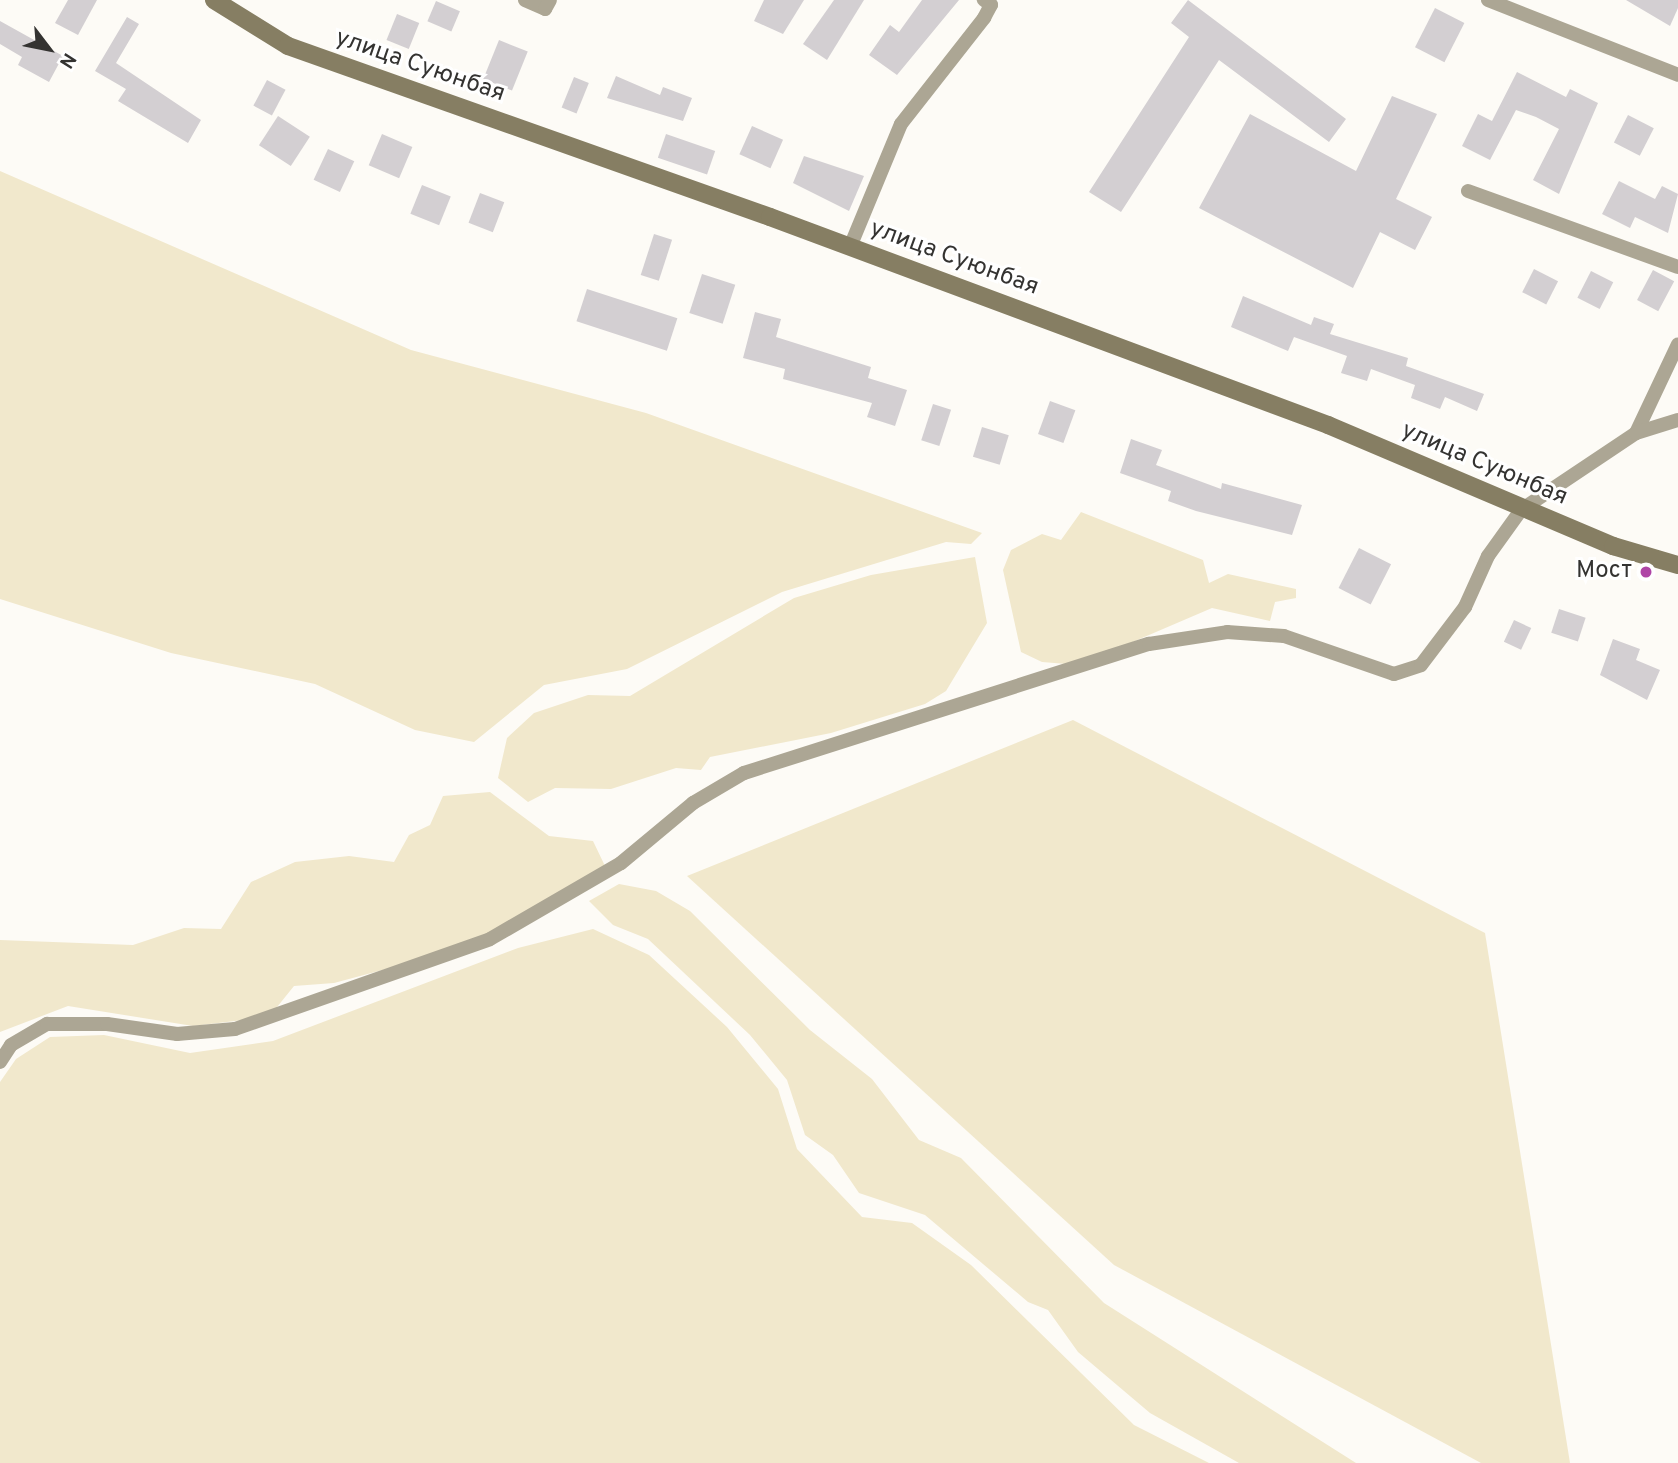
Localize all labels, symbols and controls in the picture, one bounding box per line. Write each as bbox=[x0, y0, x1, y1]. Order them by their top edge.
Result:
north arrow bbox=[14, 14, 84, 84]
street label: улица Суюнбая bbox=[331, 24, 509, 110]
text: N bbox=[53, 48, 81, 72]
street label: улица Суюнбая bbox=[866, 215, 1042, 303]
street label: улица Суюнбая bbox=[1397, 417, 1571, 513]
place label: Мост bbox=[1576, 558, 1632, 586]
marker: Мост bbox=[1638, 564, 1654, 580]

